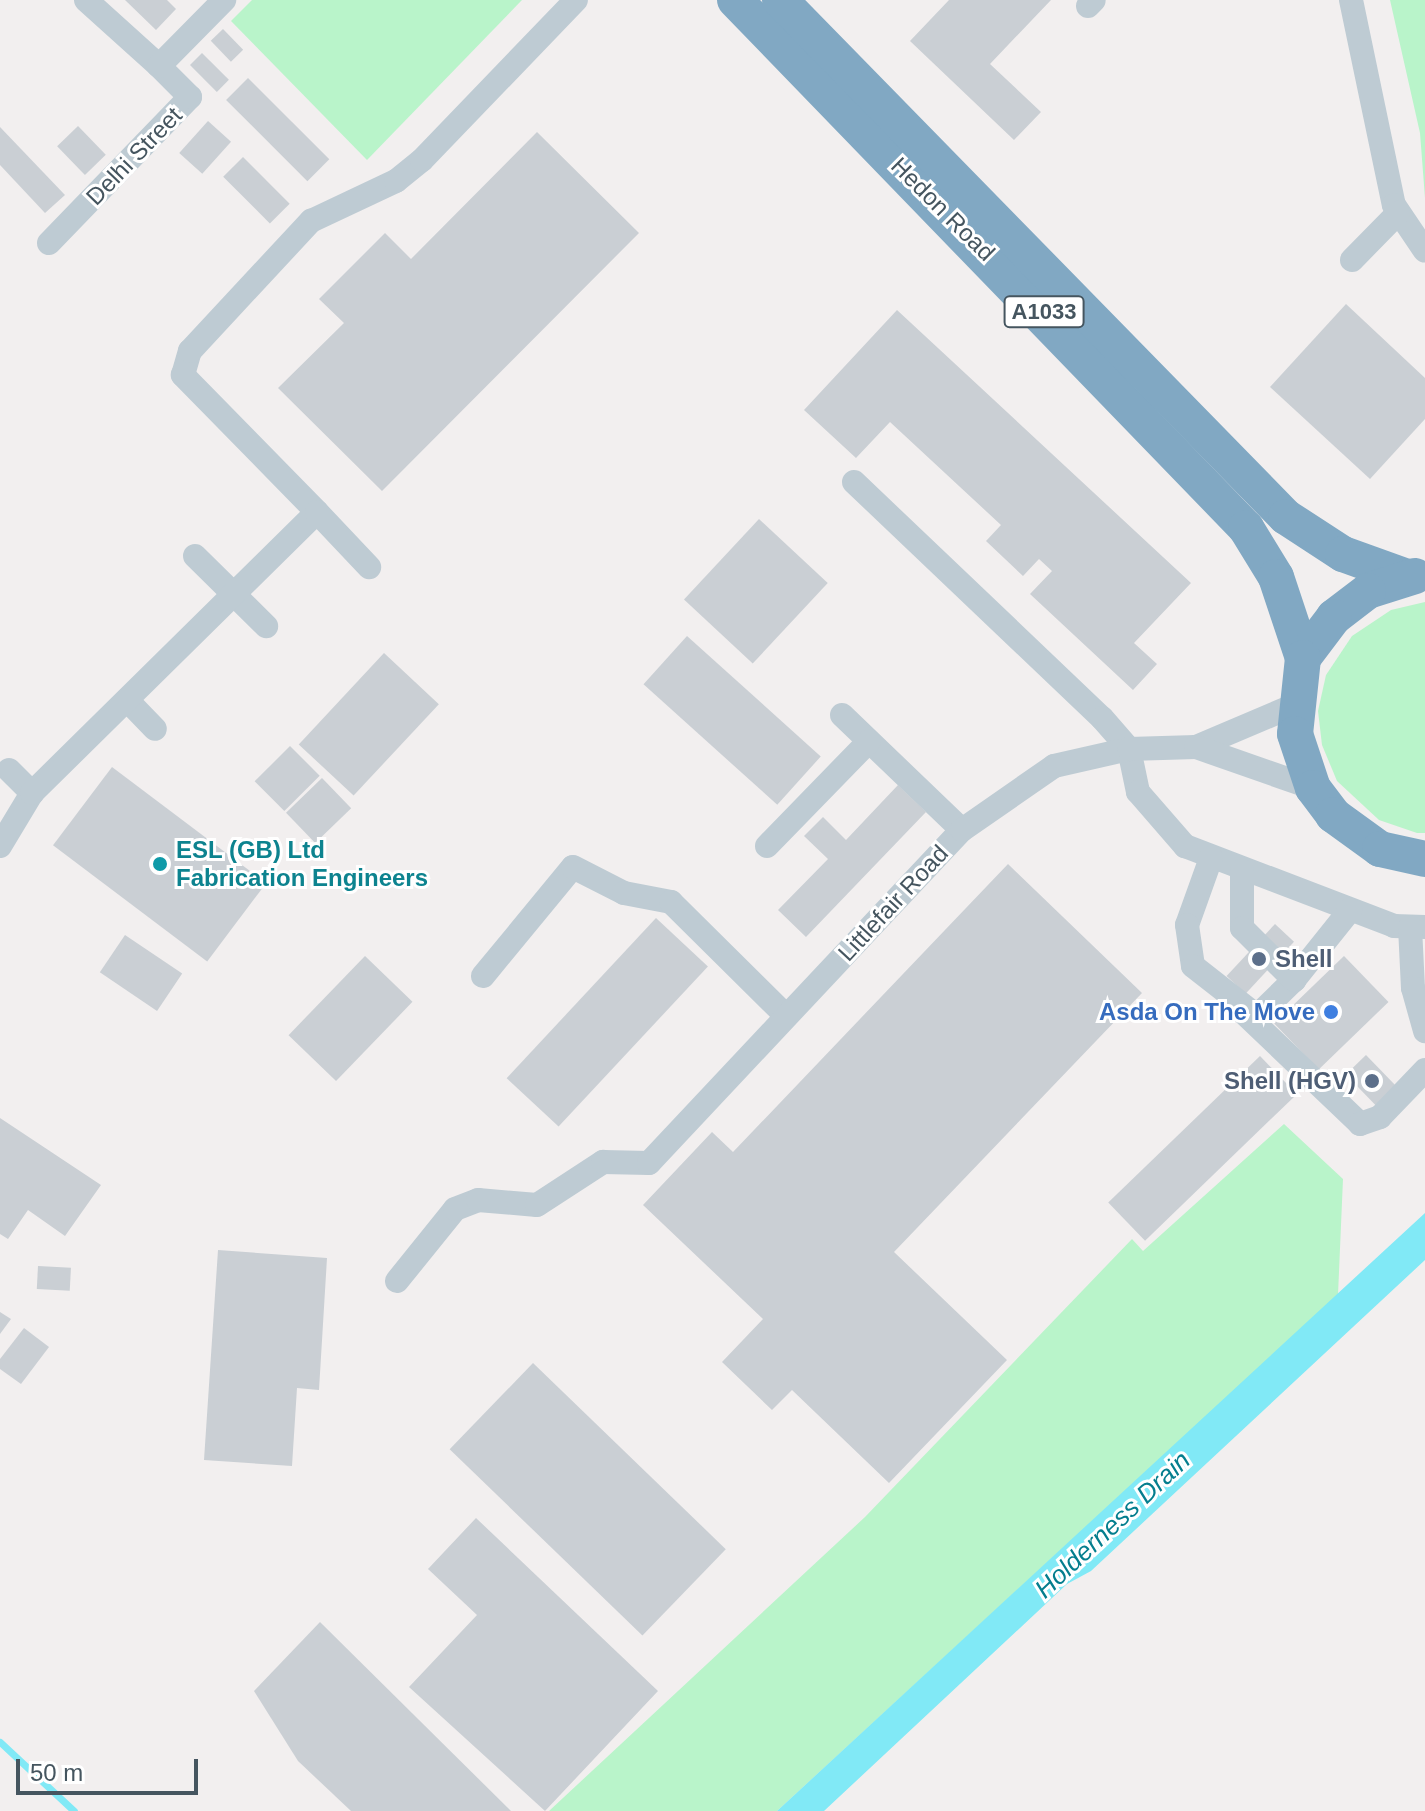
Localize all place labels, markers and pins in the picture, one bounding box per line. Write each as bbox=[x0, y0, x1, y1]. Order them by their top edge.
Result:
place label: ESL (GB) Ltd Fabrication Engineers bbox=[176, 836, 428, 892]
marker: ESL (GB) Ltd Fabrication Engineers bbox=[151, 855, 169, 873]
place label: Shell bbox=[1275, 945, 1332, 973]
marker: Shell bbox=[1250, 950, 1268, 968]
place label: Asda On The Move bbox=[1099, 998, 1315, 1026]
marker: Asda On The Move bbox=[1322, 1003, 1340, 1021]
place label: Shell (HGV) bbox=[1224, 1067, 1356, 1095]
marker: Shell (HGV) bbox=[1363, 1072, 1381, 1090]

